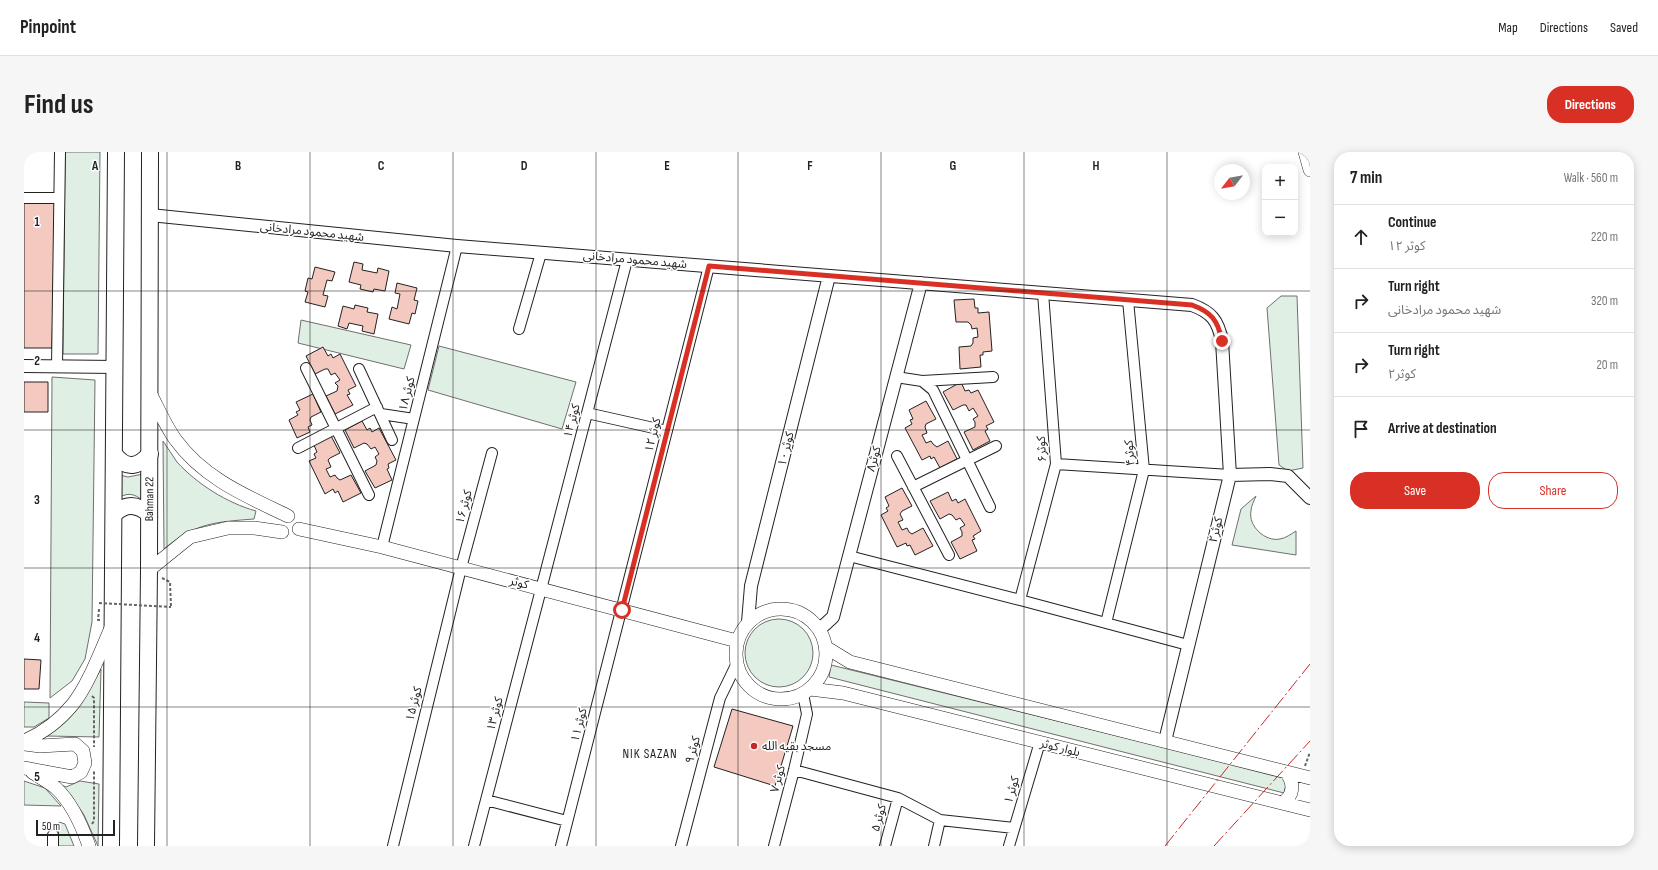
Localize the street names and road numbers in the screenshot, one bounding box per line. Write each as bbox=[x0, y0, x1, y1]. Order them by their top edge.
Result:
street label: شهید محمود مرادخانی bbox=[259, 219, 365, 245]
street label: شهید محمود مرادخانی bbox=[582, 248, 688, 272]
street label: کوثر ۱۸ bbox=[396, 374, 419, 413]
street label: کوثر ۱۴ bbox=[560, 401, 584, 440]
street label: کوثر ۱۲ bbox=[642, 415, 665, 454]
street label: کوثر ۱۰ bbox=[775, 429, 798, 468]
street label: کوثر۶ bbox=[1034, 435, 1050, 462]
street label: کوثر۴ bbox=[1121, 438, 1139, 467]
street label: کوثر۸ bbox=[863, 444, 885, 473]
street label: Bahman 22 bbox=[142, 477, 157, 521]
street label: کوثر ۱۶ bbox=[452, 487, 476, 526]
street label: کوثر۲ bbox=[1206, 515, 1227, 544]
street label: کوثر bbox=[507, 573, 531, 593]
street label: ۱۵ کوثر bbox=[403, 684, 426, 723]
street label: کوثر ۱۳ bbox=[483, 694, 507, 733]
street label: کوثر ۱۱ bbox=[567, 705, 591, 744]
street label: کوثر ۹ bbox=[682, 734, 704, 765]
street label: بلوار کوثر bbox=[1038, 736, 1082, 760]
street label: کوثر ۷ bbox=[767, 763, 789, 794]
street label: کوثر ۱ bbox=[1001, 774, 1023, 805]
street label: کوثر ۵ bbox=[868, 802, 890, 833]

